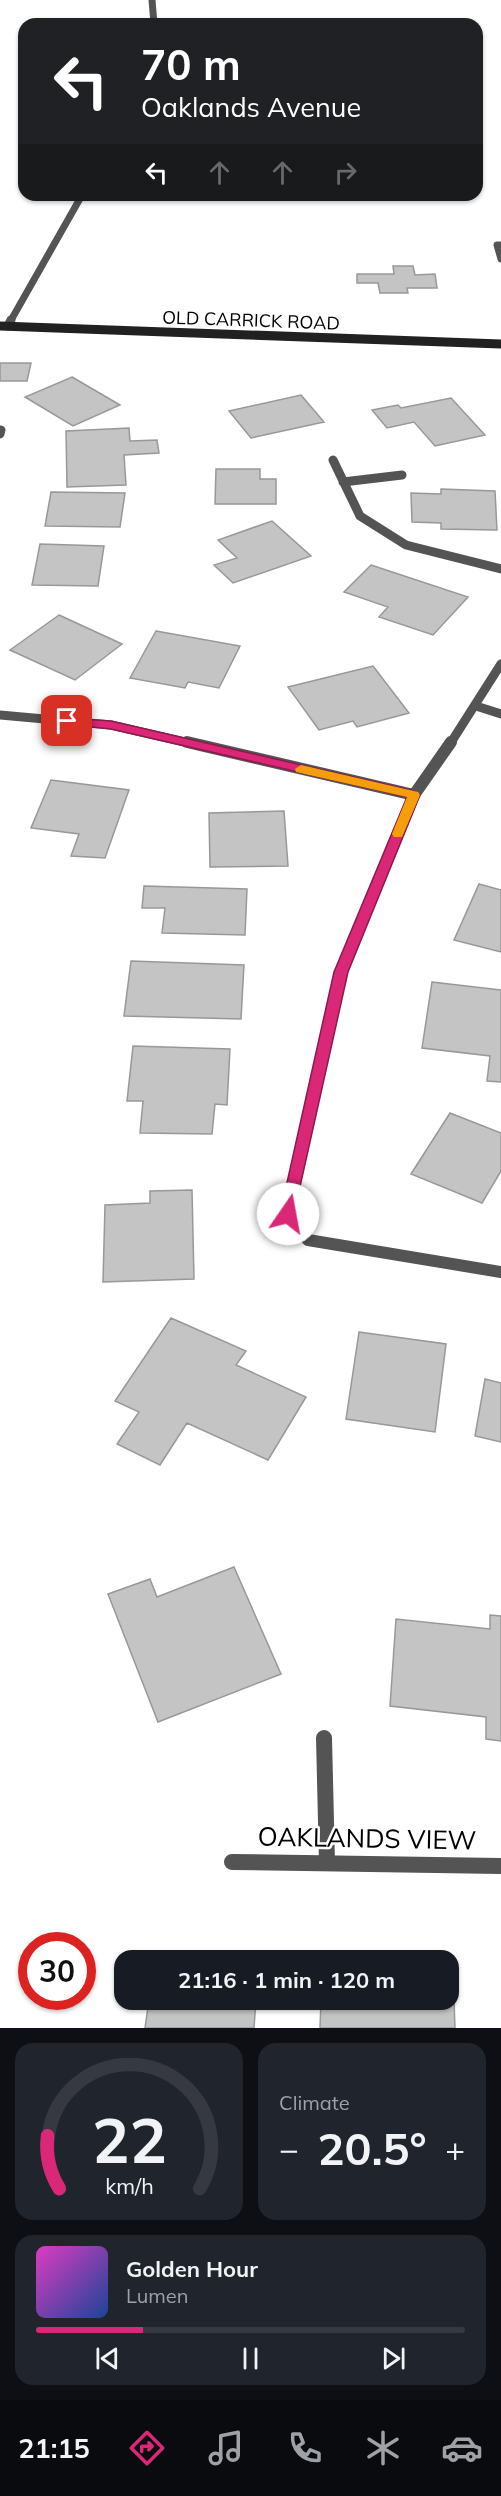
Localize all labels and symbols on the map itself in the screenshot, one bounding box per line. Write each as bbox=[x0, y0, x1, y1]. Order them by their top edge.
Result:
street label: OLD CARRICK ROAD bbox=[162, 305, 340, 335]
pin bbox=[41, 695, 92, 746]
position arrow bbox=[256, 1182, 320, 1246]
street label: OAKLANDS VIEW bbox=[257, 1820, 477, 1856]
speed limit sign: 30 bbox=[18, 1932, 96, 2010]

